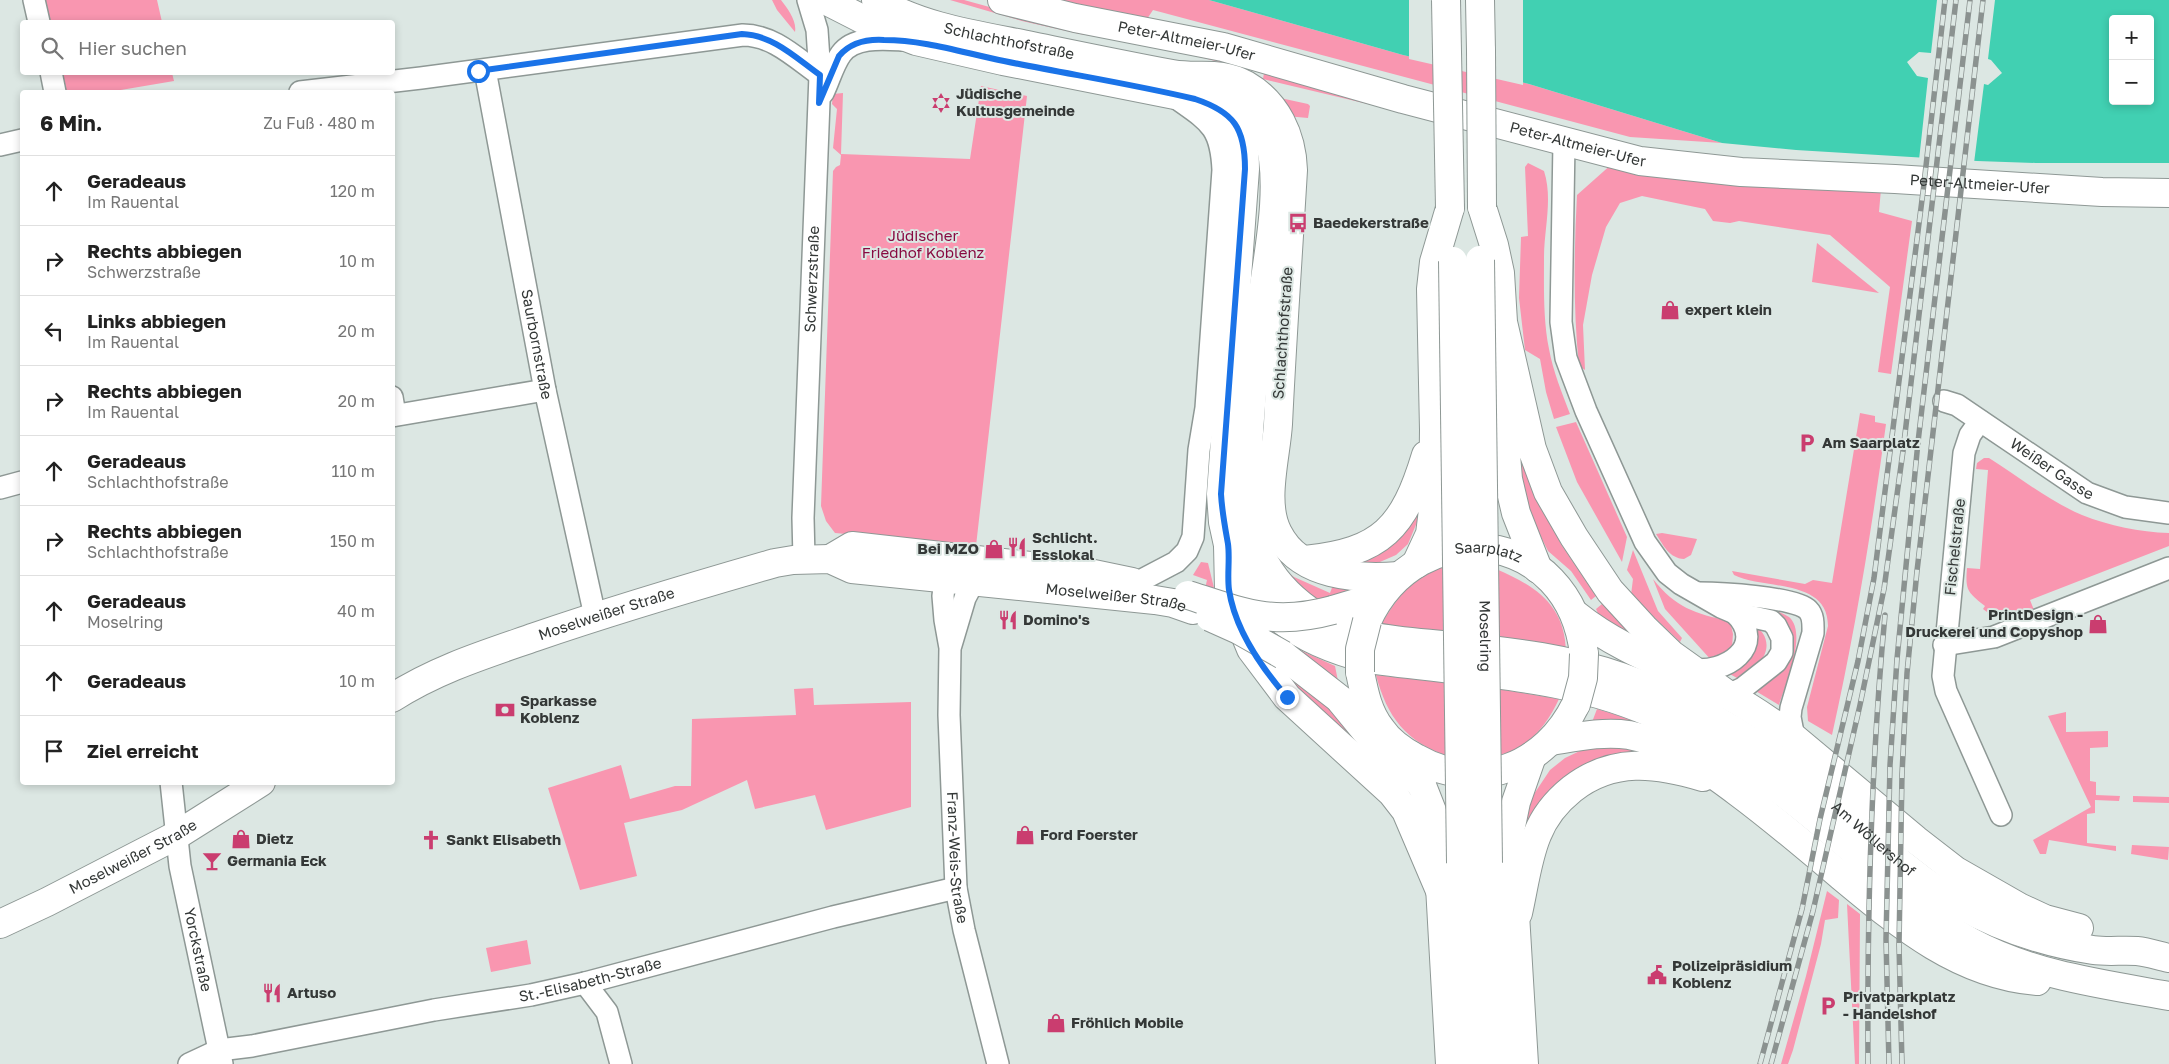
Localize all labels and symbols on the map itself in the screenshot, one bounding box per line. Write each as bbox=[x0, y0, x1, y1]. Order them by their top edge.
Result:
street label: Peter-Altmeier-Ufer bbox=[1116, 17, 1258, 64]
street label: Schlachthofstraße bbox=[942, 18, 1076, 63]
route start bbox=[467, 60, 490, 83]
place label: Jüdische Kultusgemeinde bbox=[956, 84, 1075, 119]
synagogue icon: Jüdische Kultusgemeinde bbox=[930, 92, 952, 114]
street label: Peter-Altmeier-Ufer bbox=[1508, 117, 1647, 170]
street label: Peter-Altmeier-Ufer bbox=[1909, 170, 2051, 197]
bus stop icon: Baedekerstraße bbox=[1287, 212, 1309, 234]
place label: Baedekerstraße bbox=[1313, 213, 1429, 231]
street label: Schwerzstraße bbox=[800, 225, 822, 333]
park label: Jüdischer Friedhof Koblenz bbox=[862, 226, 985, 261]
street label: Schlachthofstraße bbox=[1268, 266, 1296, 400]
street label: Saurbornstraße bbox=[518, 287, 557, 401]
shop icon: expert klein bbox=[1659, 299, 1681, 321]
place label: expert klein bbox=[1685, 300, 1772, 318]
parking icon: Am Saarplatz bbox=[1796, 432, 1818, 454]
place label: Am Saarplatz bbox=[1822, 433, 1920, 451]
street label: Weißer Gasse bbox=[2007, 434, 2096, 503]
street label: Fischelstraße bbox=[1940, 497, 1968, 596]
place label: Schlicht. Esslokal bbox=[1032, 528, 1098, 563]
restaurant icon: Schlicht. Esslokal bbox=[1006, 536, 1028, 558]
street label: Saarplatz bbox=[1453, 537, 1526, 566]
shop icon: Bei MZO bbox=[983, 538, 1005, 560]
place label: Bei MZO bbox=[917, 539, 979, 557]
street label: Moselweißer Straße bbox=[1045, 579, 1189, 615]
street label: Moselweißer Straße bbox=[536, 583, 677, 643]
street label: Moselring bbox=[1477, 600, 1495, 672]
place label: PrintDesign - Druckerei und Copyshop bbox=[1905, 605, 2083, 640]
restaurant icon: Domino's bbox=[997, 609, 1019, 631]
place label: Domino's bbox=[1023, 610, 1090, 628]
shop icon: PrintDesign - Druckerei und Copyshop bbox=[2087, 613, 2109, 635]
route end bbox=[1276, 686, 1299, 709]
place label: Sparkasse Koblenz bbox=[520, 691, 597, 726]
bank icon: Sparkasse Koblenz bbox=[494, 699, 516, 721]
street label: Franz-Weis-Straße bbox=[944, 791, 973, 925]
street label: Am Wöllershof bbox=[1828, 797, 1920, 880]
street label: Moselweißer Straße bbox=[66, 815, 200, 897]
shop icon: Ford Foerster bbox=[1014, 824, 1036, 846]
place label: Ford Foerster bbox=[1040, 825, 1138, 843]
shop icon: Dietz bbox=[230, 828, 252, 850]
place label: Dietz bbox=[256, 829, 294, 847]
church icon: Sankt Elisabeth bbox=[420, 829, 442, 851]
place label: Sankt Elisabeth bbox=[446, 830, 561, 848]
bar icon: Germania Eck bbox=[201, 850, 223, 872]
place label: Germania Eck bbox=[227, 851, 327, 869]
street label: Yorckstraße bbox=[181, 906, 216, 993]
street label: St.-Elisabeth-Straße bbox=[517, 953, 663, 1005]
place label: Polizeipräsidium Koblenz bbox=[1672, 956, 1792, 991]
public building icon: Polizeipräsidium Koblenz bbox=[1646, 964, 1668, 986]
restaurant icon: Artuso bbox=[261, 982, 283, 1004]
place label: Artuso bbox=[287, 983, 336, 1001]
place label: Privatparkplatz - Handelshof bbox=[1843, 987, 1956, 1022]
parking icon: Privatparkplatz - Handelshof bbox=[1817, 995, 1839, 1017]
shop icon: Fröhlich Mobile bbox=[1045, 1012, 1067, 1034]
place label: Fröhlich Mobile bbox=[1071, 1013, 1184, 1031]

